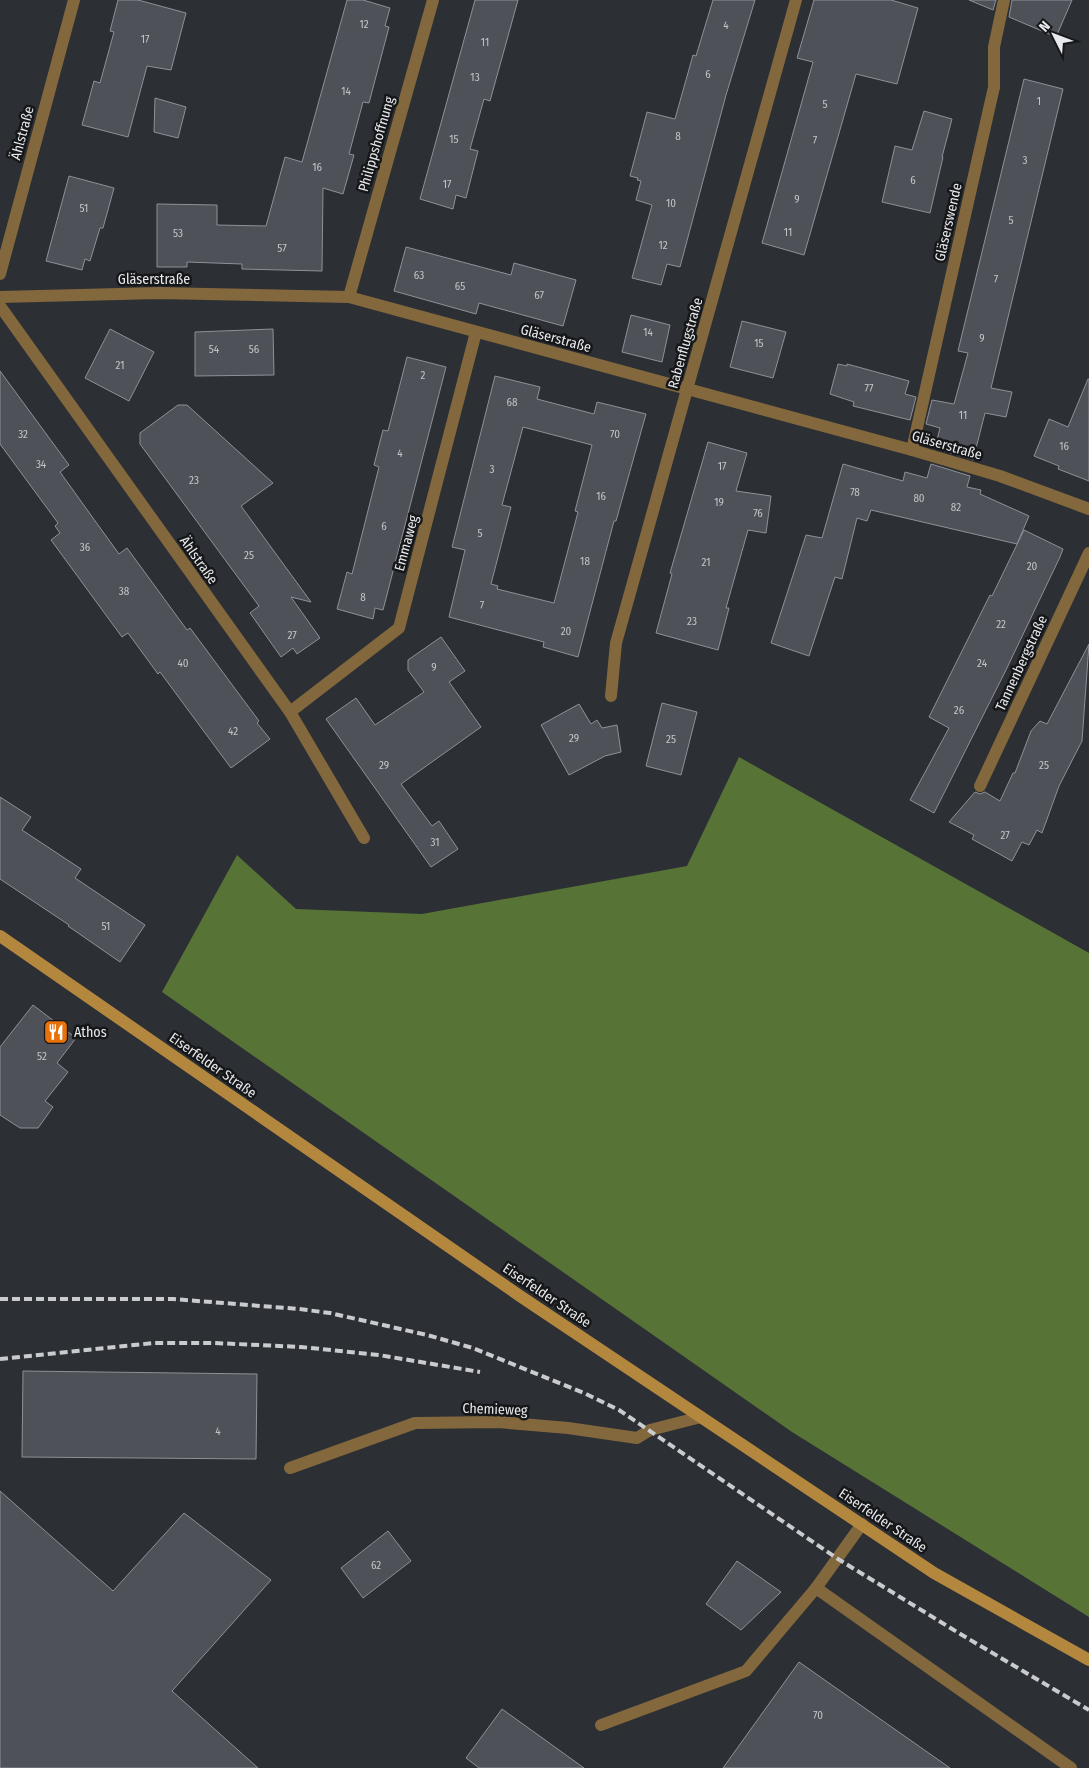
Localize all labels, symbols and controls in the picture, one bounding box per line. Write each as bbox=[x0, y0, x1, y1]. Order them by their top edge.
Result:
north arrow bbox=[1029, 10, 1079, 60]
house number: 12 bbox=[359, 18, 369, 31]
text: N bbox=[1036, 18, 1054, 35]
house number: 4 bbox=[723, 19, 729, 32]
house number: 17 bbox=[141, 33, 150, 46]
house number: 11 bbox=[481, 36, 489, 49]
house number: 6 bbox=[705, 68, 711, 81]
house number: 13 bbox=[470, 71, 480, 84]
house number: 14 bbox=[341, 85, 351, 98]
street label: Philippshoffnung bbox=[355, 94, 398, 194]
house number: 1 bbox=[1037, 95, 1041, 108]
house number: 5 bbox=[822, 98, 828, 111]
street label: Ählstraße bbox=[7, 104, 38, 162]
house number: 8 bbox=[675, 130, 681, 143]
house number: 15 bbox=[449, 133, 459, 146]
house number: 7 bbox=[813, 134, 818, 147]
house number: 3 bbox=[1023, 154, 1028, 167]
house number: 16 bbox=[312, 161, 322, 174]
house number: 6 bbox=[910, 174, 916, 187]
house number: 17 bbox=[443, 178, 452, 191]
street label: Gläserswende bbox=[931, 181, 966, 263]
house number: 9 bbox=[794, 193, 800, 206]
house number: 10 bbox=[666, 197, 676, 210]
house number: 51 bbox=[80, 202, 88, 215]
house number: 5 bbox=[1008, 214, 1014, 227]
house number: 11 bbox=[784, 226, 792, 239]
house number: 53 bbox=[173, 227, 183, 240]
house number: 12 bbox=[658, 239, 668, 252]
house number: 57 bbox=[277, 242, 287, 255]
house number: 63 bbox=[414, 269, 424, 282]
street label: Gläserstraße bbox=[118, 271, 190, 288]
house number: 7 bbox=[994, 273, 999, 286]
house number: 65 bbox=[455, 280, 465, 293]
house number: 67 bbox=[534, 289, 544, 302]
street label: Rabenflugstraße bbox=[664, 296, 707, 391]
street label: Gläserstraße bbox=[519, 321, 593, 356]
house number: 14 bbox=[643, 326, 653, 339]
house number: 9 bbox=[979, 332, 985, 345]
house number: 15 bbox=[754, 337, 764, 350]
house number: 54 bbox=[209, 343, 220, 356]
house number: 56 bbox=[249, 343, 260, 356]
house number: 21 bbox=[116, 359, 124, 372]
house number: 2 bbox=[421, 369, 426, 382]
house number: 77 bbox=[865, 382, 874, 395]
house number: 68 bbox=[507, 396, 518, 409]
house number: 11 bbox=[959, 409, 967, 422]
street label: Gläserstraße bbox=[910, 427, 984, 464]
house number: 32 bbox=[18, 428, 28, 441]
house number: 70 bbox=[610, 428, 620, 441]
house number: 16 bbox=[1059, 440, 1069, 453]
house number: 4 bbox=[397, 447, 403, 460]
house number: 34 bbox=[36, 458, 47, 471]
house number: 17 bbox=[718, 460, 727, 473]
house number: 3 bbox=[490, 463, 495, 476]
house number: 23 bbox=[189, 474, 199, 487]
house number: 78 bbox=[850, 486, 860, 499]
house number: 16 bbox=[596, 490, 606, 503]
house number: 80 bbox=[913, 492, 925, 505]
house number: 19 bbox=[714, 496, 724, 509]
house number: 82 bbox=[951, 501, 961, 514]
house number: 76 bbox=[753, 507, 763, 520]
street label: Emmaweg bbox=[391, 513, 422, 573]
house number: 6 bbox=[381, 520, 387, 533]
house number: 5 bbox=[477, 527, 483, 540]
street label: Ählstraße bbox=[176, 533, 221, 588]
house number: 36 bbox=[80, 541, 91, 554]
house number: 25 bbox=[244, 549, 254, 562]
house number: 18 bbox=[580, 555, 590, 568]
house number: 21 bbox=[702, 556, 710, 569]
house number: 20 bbox=[1027, 560, 1038, 573]
house number: 38 bbox=[119, 585, 130, 598]
house number: 8 bbox=[360, 591, 366, 604]
house number: 7 bbox=[480, 599, 485, 612]
street label: Tannenbergstraße bbox=[992, 613, 1051, 714]
house number: 23 bbox=[687, 615, 697, 628]
house number: 22 bbox=[996, 618, 1006, 631]
house number: 20 bbox=[561, 625, 572, 638]
house number: 27 bbox=[287, 629, 297, 642]
house number: 40 bbox=[177, 657, 189, 670]
house number: 24 bbox=[977, 657, 988, 670]
house number: 9 bbox=[431, 661, 437, 674]
house number: 26 bbox=[954, 704, 965, 717]
house number: 42 bbox=[228, 725, 238, 738]
house number: 29 bbox=[569, 732, 579, 745]
house number: 25 bbox=[666, 733, 676, 746]
house number: 29 bbox=[379, 759, 389, 772]
house number: 25 bbox=[1039, 759, 1049, 772]
house number: 27 bbox=[1000, 829, 1010, 842]
house number: 31 bbox=[431, 836, 440, 849]
house number: 51 bbox=[102, 920, 110, 933]
restaurant icon: Athos bbox=[43, 1019, 69, 1045]
place label: Athos bbox=[74, 1024, 107, 1041]
street label: Eiserfelder Straße bbox=[166, 1029, 260, 1102]
house number: 52 bbox=[37, 1050, 47, 1063]
street label: Eiserfelder Straße bbox=[500, 1260, 594, 1331]
street label: Chemieweg bbox=[462, 1400, 528, 1419]
house number: 4 bbox=[215, 1425, 221, 1438]
street label: Eiserfelder Straße bbox=[836, 1485, 930, 1556]
house number: 62 bbox=[371, 1559, 381, 1572]
house number: 70 bbox=[813, 1709, 823, 1722]

